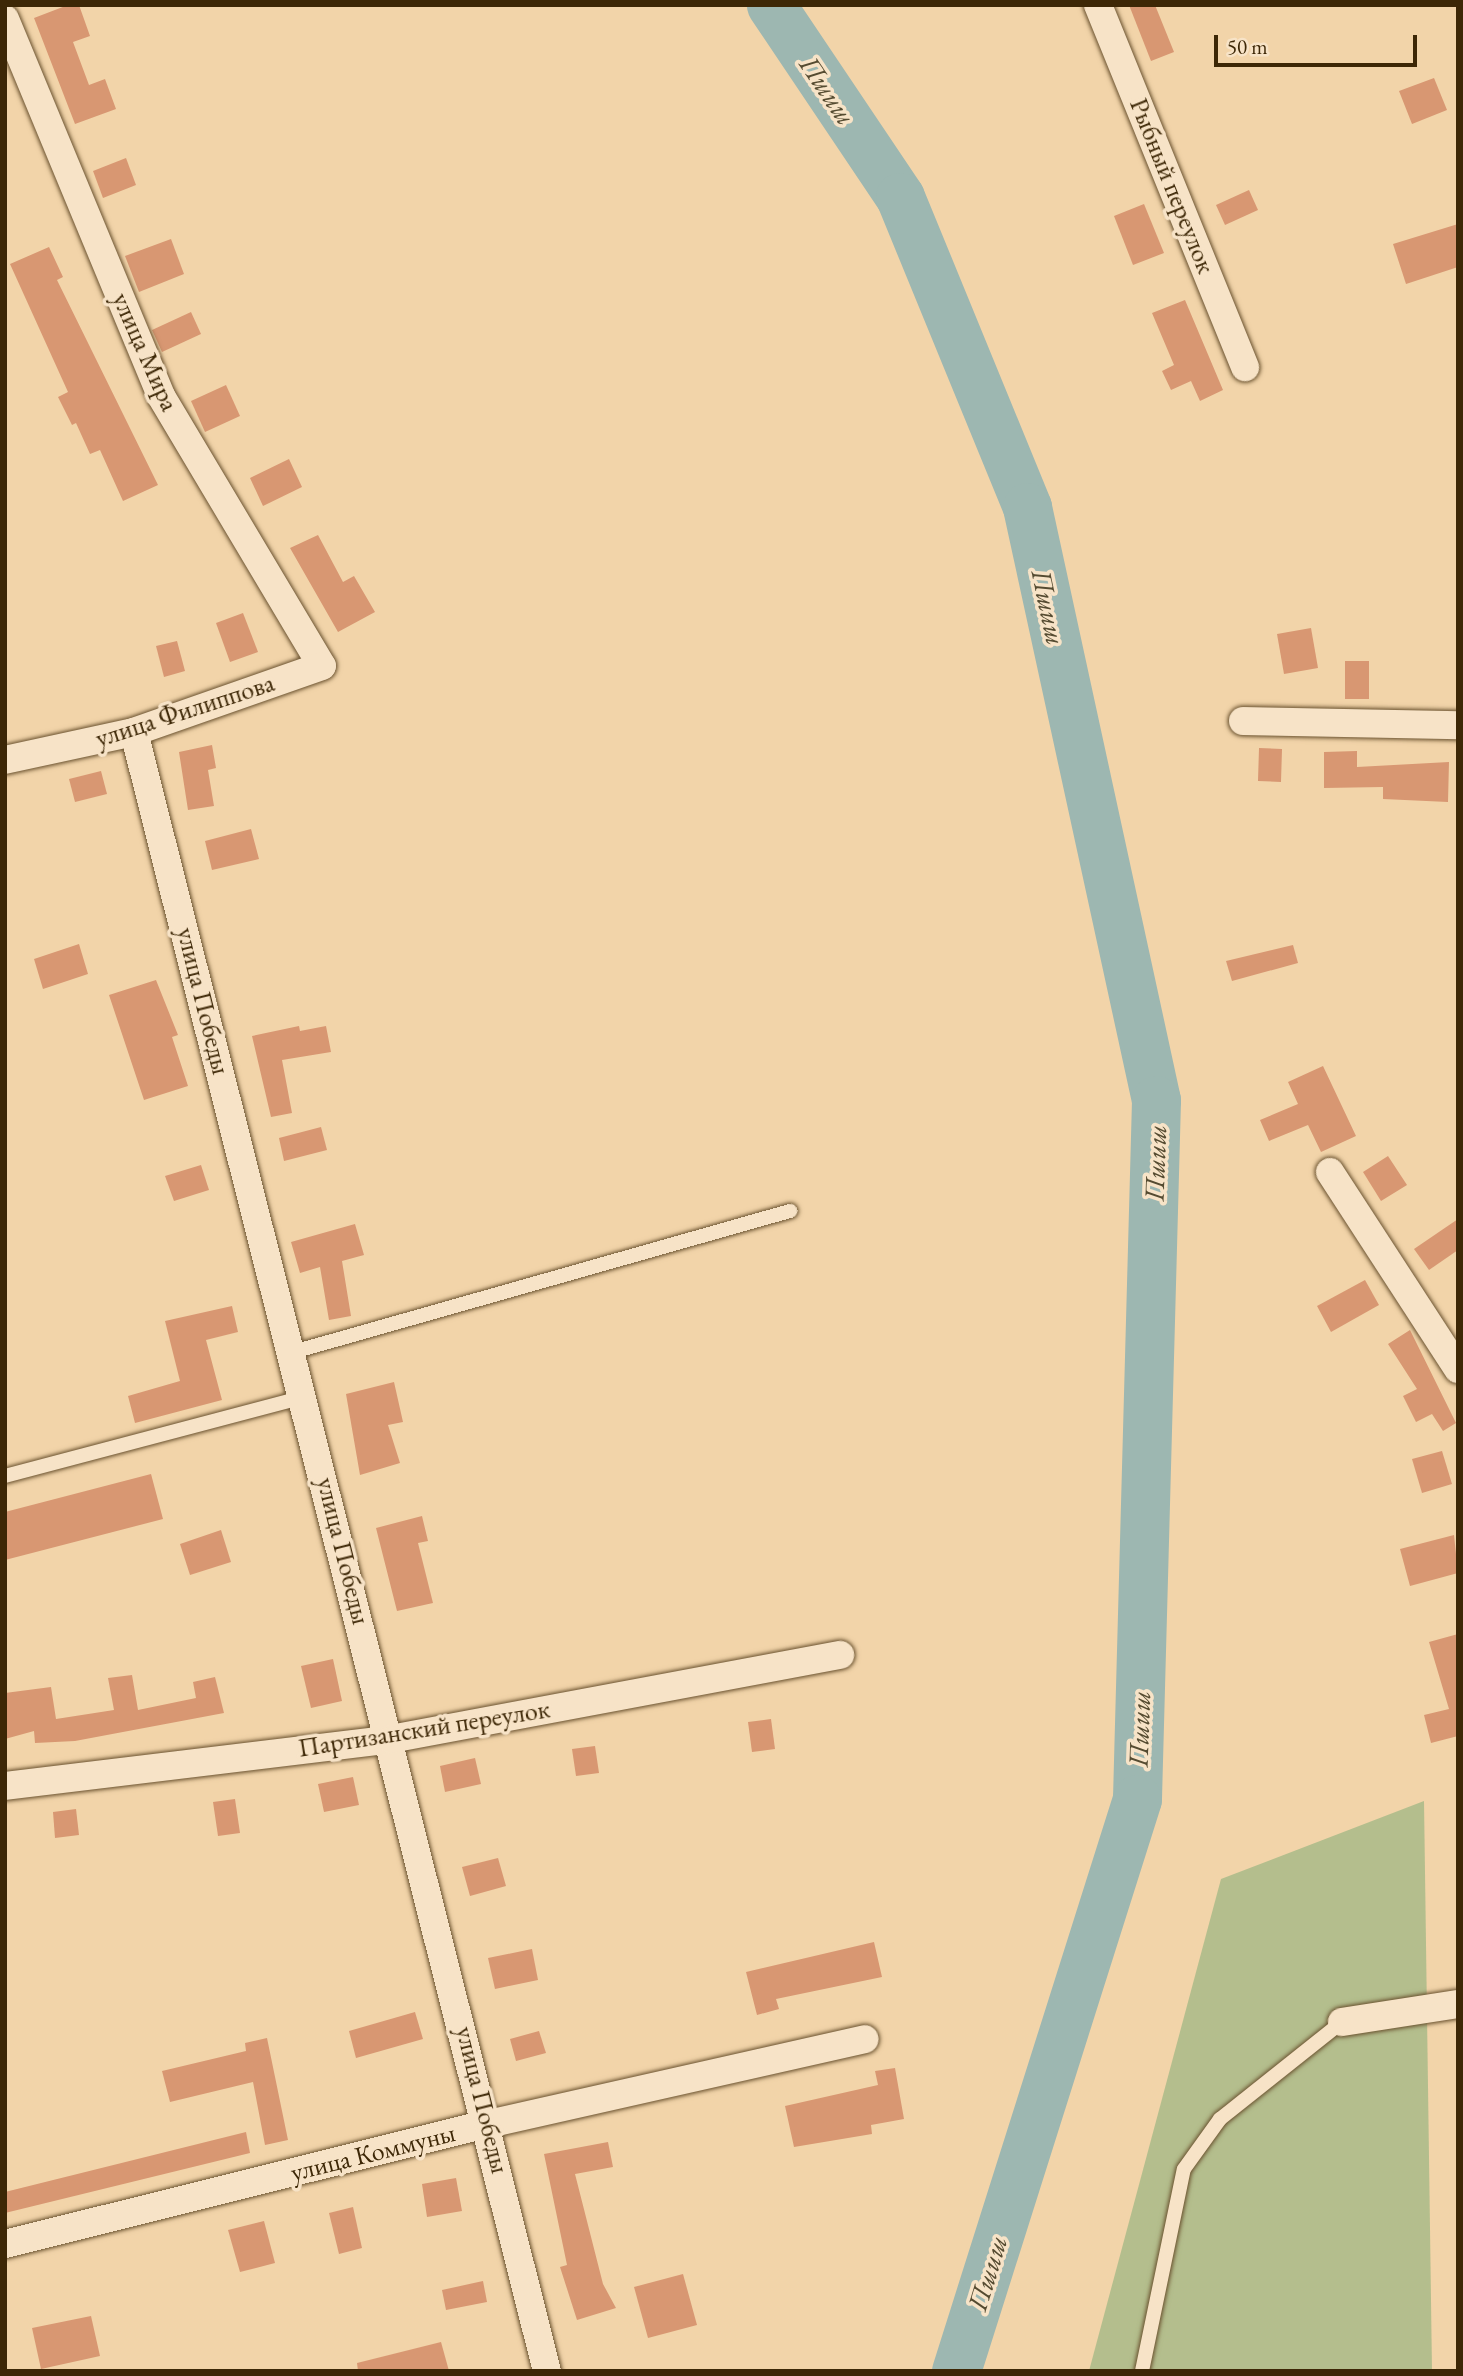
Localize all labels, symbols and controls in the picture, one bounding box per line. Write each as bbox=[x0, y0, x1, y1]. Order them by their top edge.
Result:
scale bar bbox=[1218, 21, 1421, 65]
text: 50 m bbox=[1227, 33, 1268, 60]
water label: Пшиш bbox=[793, 49, 863, 131]
street label: Рыбный переулок bbox=[1123, 94, 1221, 278]
street label: улица Мира bbox=[105, 288, 185, 416]
water label: Пшиш bbox=[1025, 566, 1073, 648]
street label: улица Филиппова bbox=[92, 667, 278, 755]
street label: улица Победы bbox=[170, 924, 236, 1078]
water label: Пшиш bbox=[1137, 1124, 1173, 1202]
street label: улица Победы bbox=[310, 1474, 376, 1628]
water label: Пшиш bbox=[1121, 1690, 1157, 1768]
street label: Партизанский переулок bbox=[296, 1694, 552, 1764]
street label: улица Победы bbox=[449, 2023, 515, 2177]
street label: улица Коммуны bbox=[287, 2117, 459, 2189]
water label: Пшиш bbox=[960, 2232, 1014, 2314]

